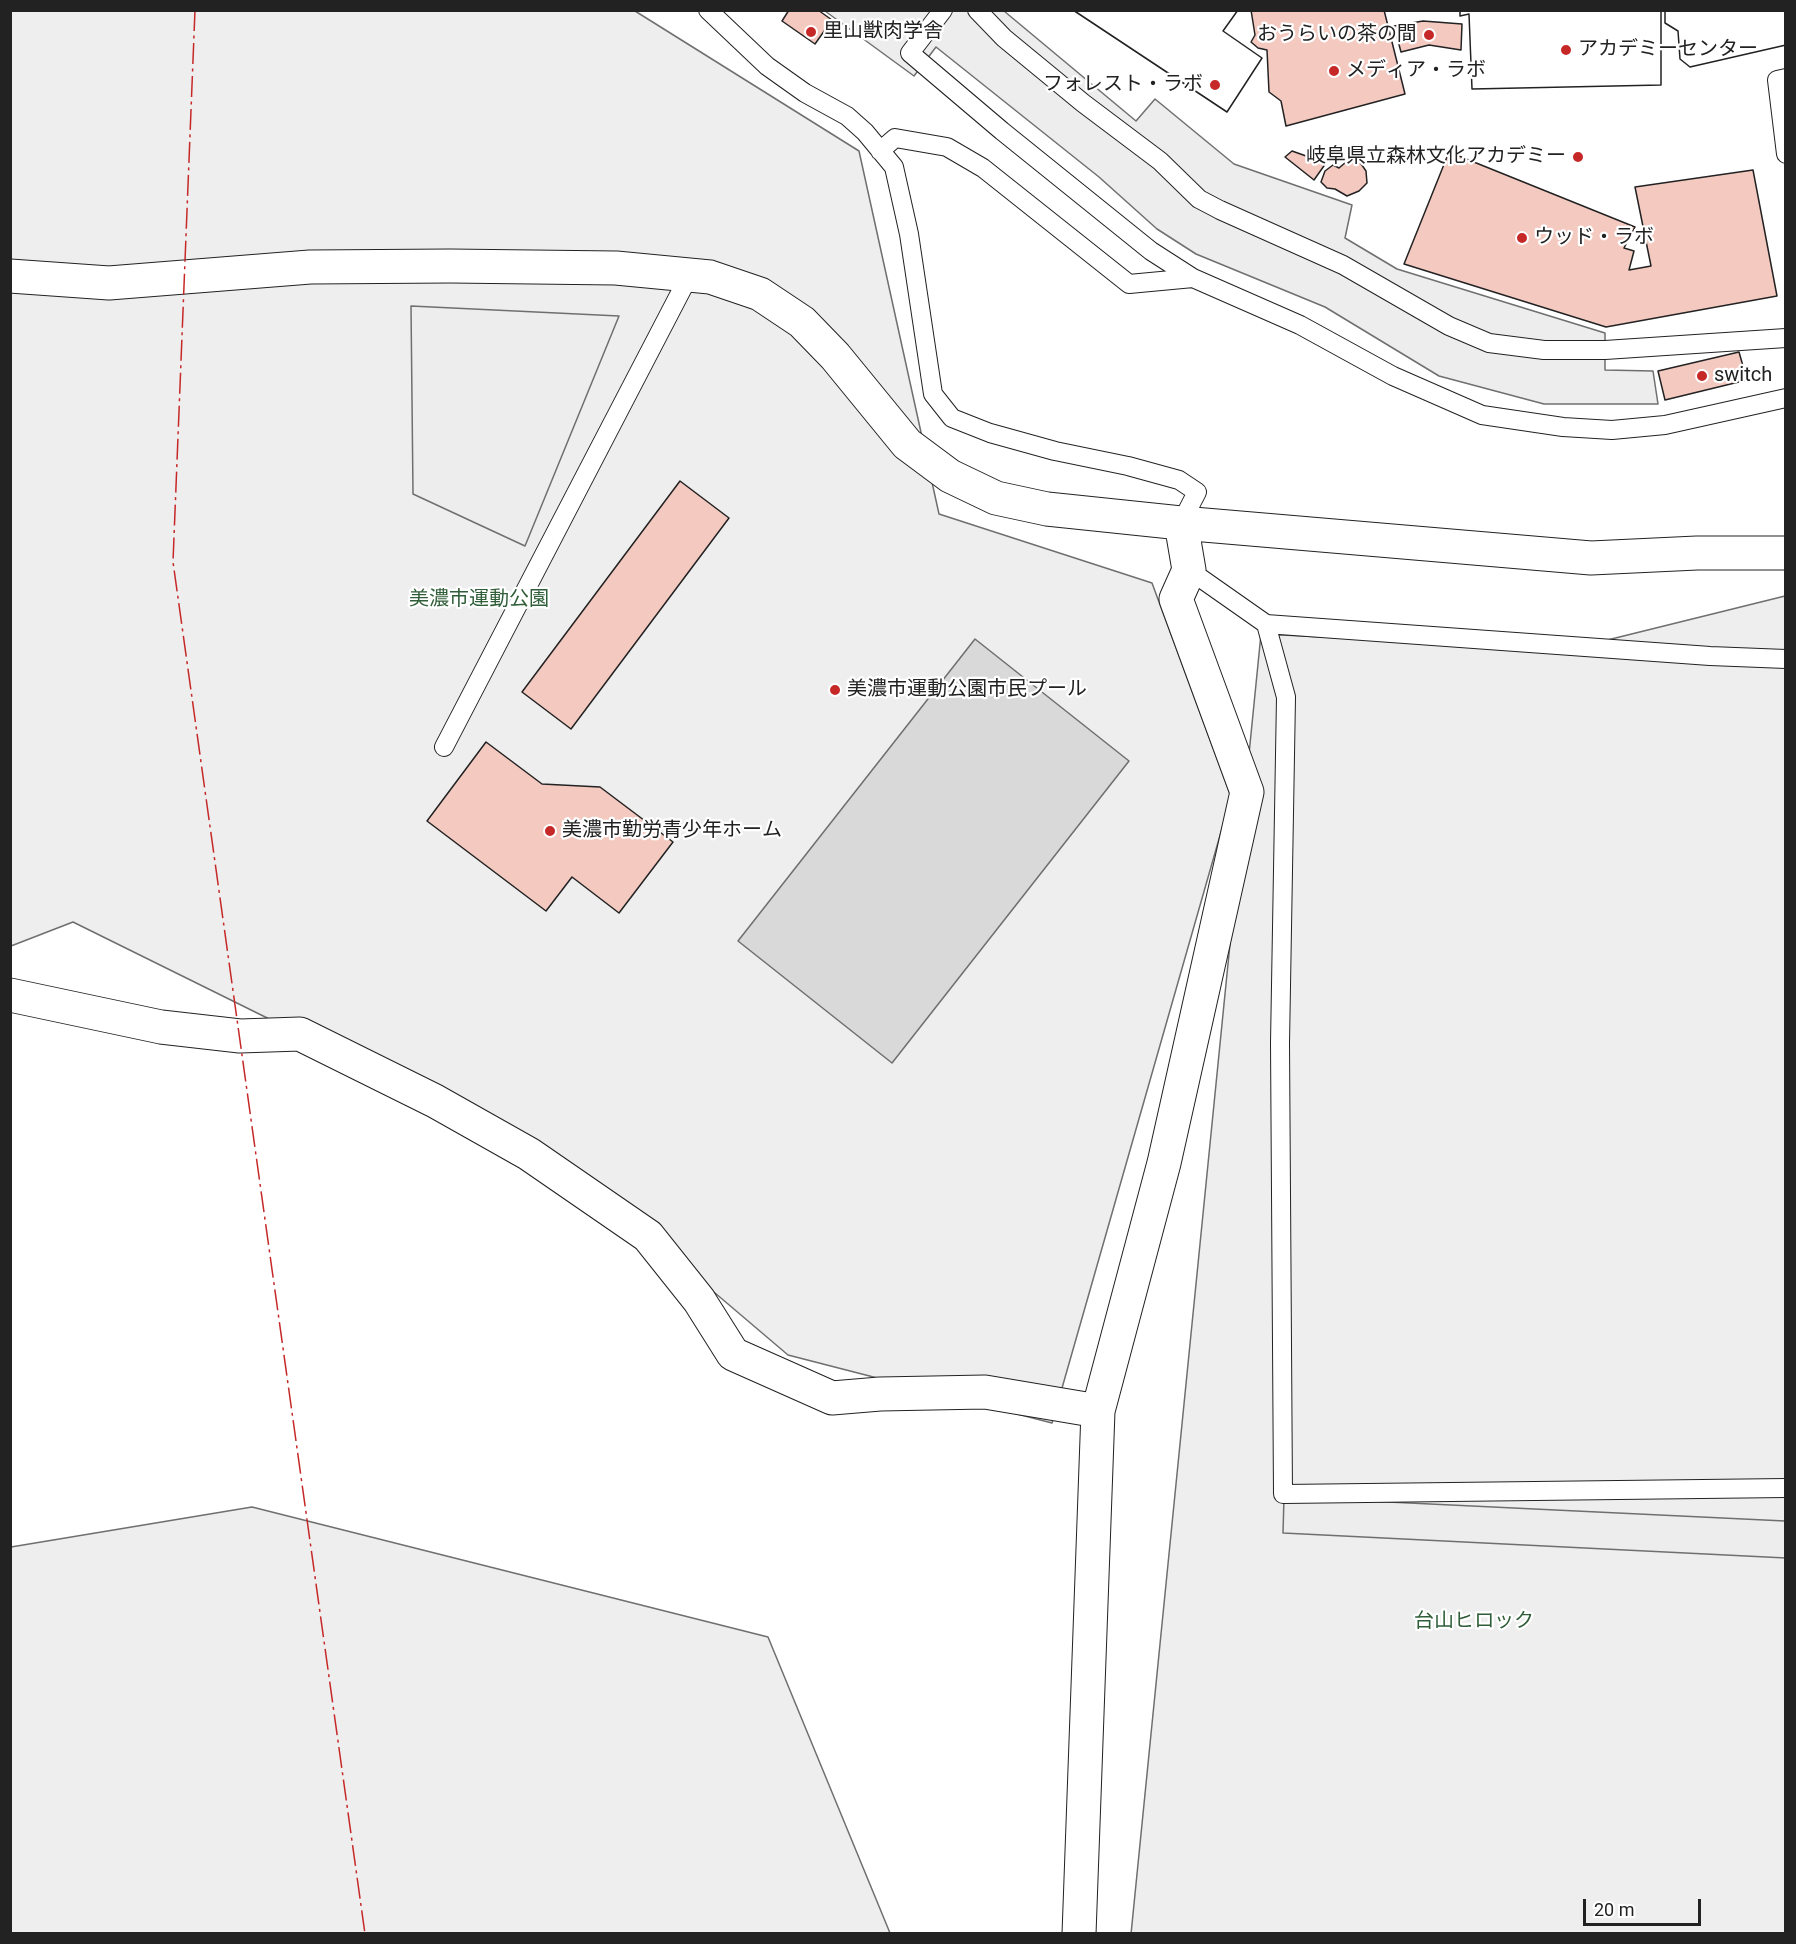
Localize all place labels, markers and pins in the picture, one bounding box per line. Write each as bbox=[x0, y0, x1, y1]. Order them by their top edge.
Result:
place label: 里山獣肉学舎 bbox=[823, 20, 943, 44]
place label: おうらいの茶の間 bbox=[1257, 23, 1417, 47]
marker: 里山獣肉学舎 bbox=[804, 25, 818, 39]
marker: おうらいの茶の間 bbox=[1422, 28, 1436, 42]
place label: アカデミーセンター bbox=[1578, 38, 1758, 62]
marker: アカデミーセンター bbox=[1559, 43, 1573, 57]
place label: メディア・ラボ bbox=[1346, 59, 1486, 83]
marker: メディア・ラボ bbox=[1327, 64, 1341, 78]
place label: フォレスト・ラボ bbox=[1043, 73, 1203, 97]
marker: フォレスト・ラボ bbox=[1208, 78, 1222, 92]
place label: 岐阜県立森林文化アカデミー bbox=[1306, 145, 1566, 169]
marker: 岐阜県立森林文化アカデミー bbox=[1571, 150, 1585, 164]
place label: ウッド・ラボ bbox=[1534, 226, 1654, 250]
marker: ウッド・ラボ bbox=[1515, 231, 1529, 245]
place label: switch bbox=[1714, 364, 1772, 388]
marker: switch bbox=[1695, 369, 1709, 383]
place label: 美濃市運動公園市民プール bbox=[847, 678, 1087, 702]
marker: 美濃市運動公園市民プール bbox=[828, 683, 842, 697]
place label: 美濃市勤労青少年ホーム bbox=[562, 819, 782, 843]
marker: 美濃市勤労青少年ホーム bbox=[543, 824, 557, 838]

